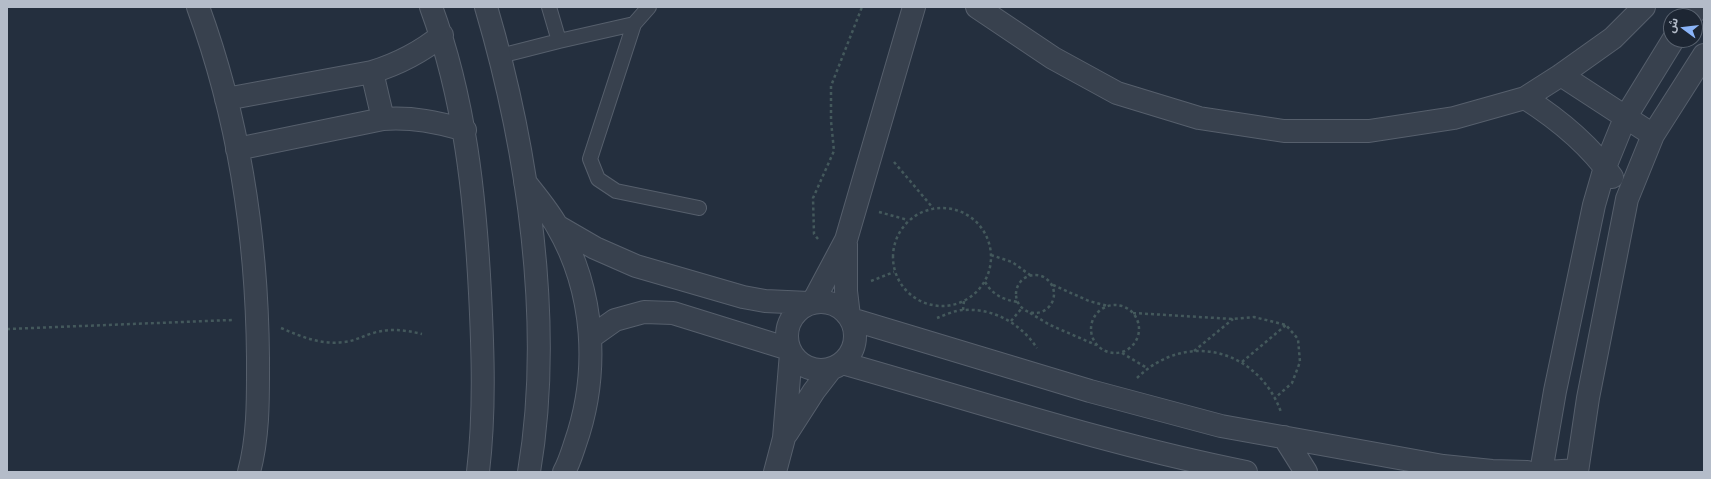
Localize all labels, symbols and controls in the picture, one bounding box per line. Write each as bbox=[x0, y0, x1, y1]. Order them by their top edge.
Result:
north arrow bbox=[1663, 8, 1703, 48]
text: ش bbox=[1664, 16, 1681, 34]

